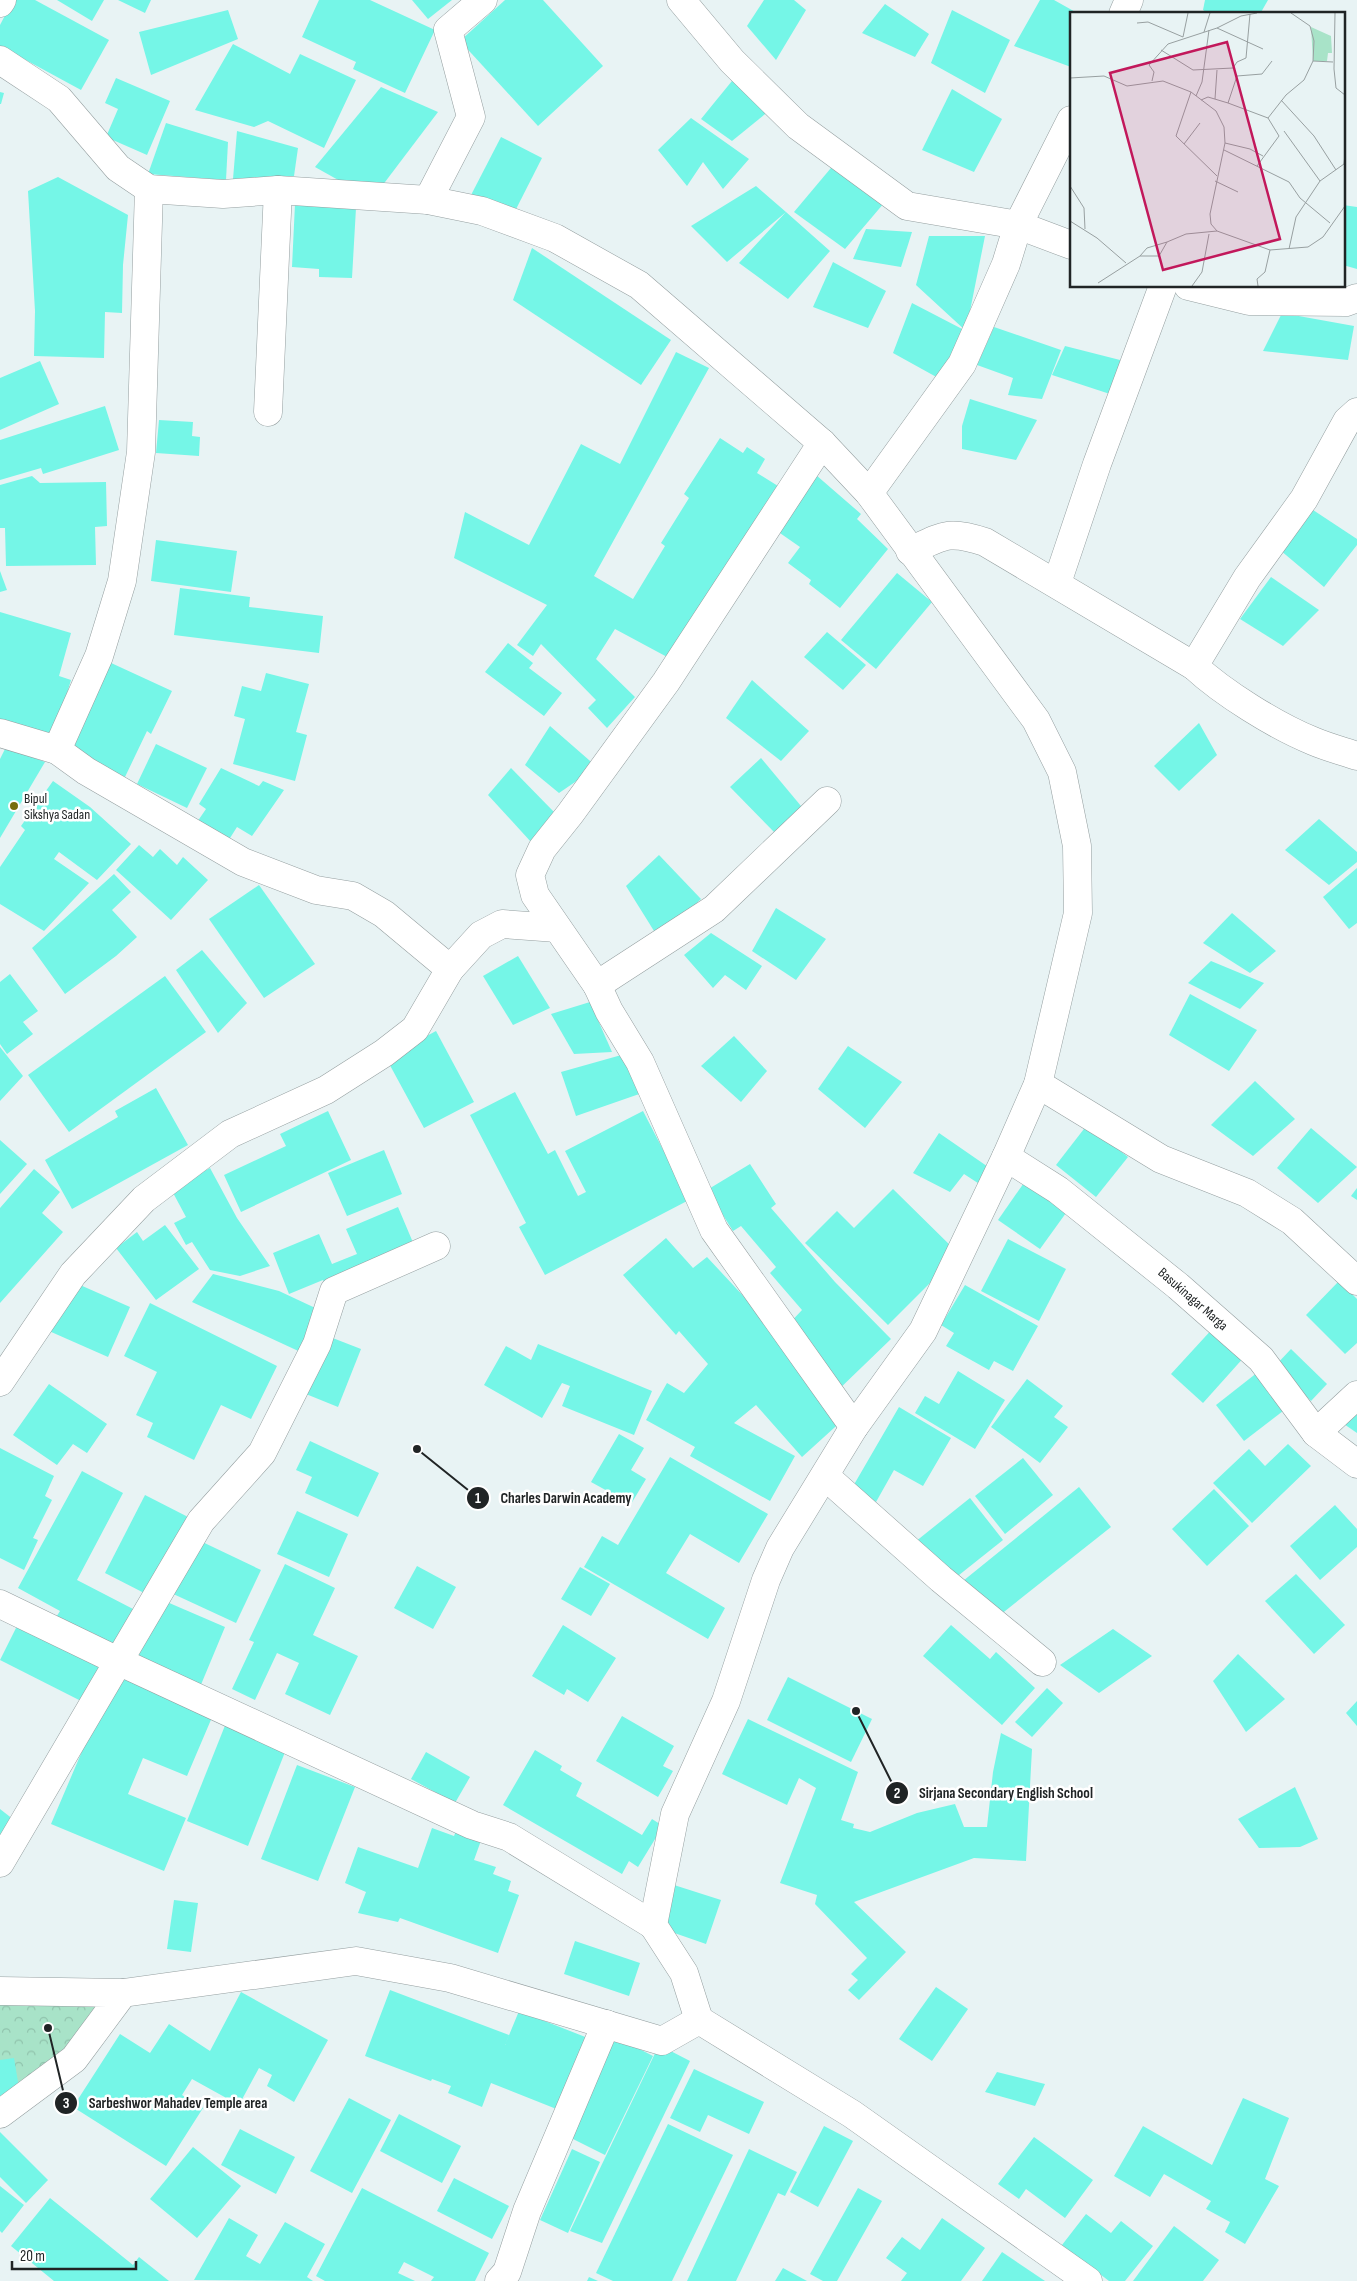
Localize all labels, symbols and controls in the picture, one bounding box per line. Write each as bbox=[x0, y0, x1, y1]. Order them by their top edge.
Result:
inset map bbox=[1070, 12, 1344, 288]
place label: Bipul Sikshya Sadan bbox=[24, 790, 90, 823]
marker: Bipul Sikshya Sadan bbox=[8, 800, 20, 812]
street label: Basukinagar Marga bbox=[1155, 1264, 1231, 1334]
callout: Charles Darwin Academy bbox=[465, 1483, 641, 1513]
text: 1 bbox=[475, 1489, 481, 1508]
text: Charles Darwin Academy bbox=[500, 1489, 632, 1508]
callout: Sirjana Secondary English School bbox=[885, 1778, 1103, 1808]
text: 2 bbox=[894, 1784, 900, 1803]
text: Sirjana Secondary English School bbox=[919, 1784, 1093, 1803]
callout: Sarbeshwor Mahadev Temple area bbox=[54, 2088, 278, 2118]
text: 3 bbox=[63, 2094, 70, 2113]
text: Sarbeshwor Mahadev Temple area bbox=[89, 2094, 267, 2113]
scale bar bbox=[12, 2238, 136, 2270]
text: 20 m bbox=[20, 2247, 45, 2266]

